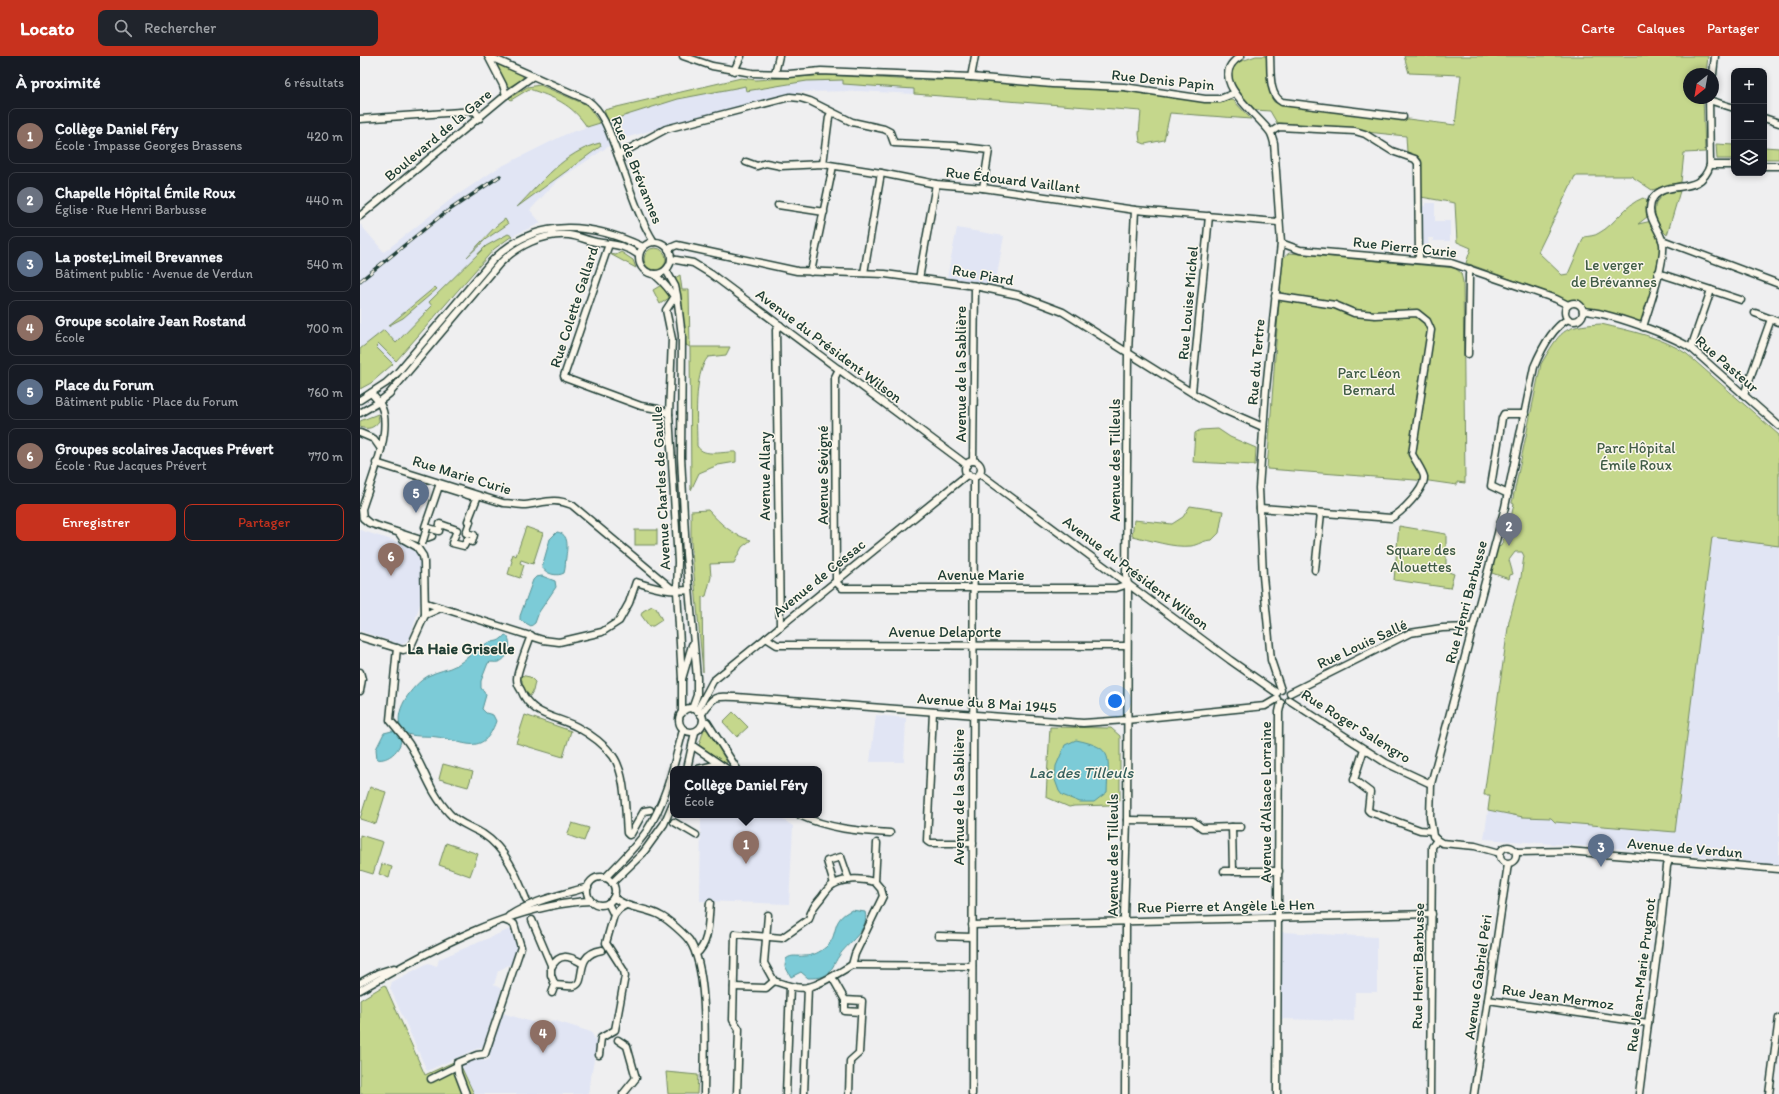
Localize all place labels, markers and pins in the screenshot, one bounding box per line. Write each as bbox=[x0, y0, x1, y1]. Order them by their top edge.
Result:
pin: 5 bbox=[403, 480, 429, 513]
pin: 2 bbox=[1496, 513, 1522, 546]
pin: 6 bbox=[378, 543, 404, 576]
pin: 1 bbox=[733, 831, 759, 864]
pin: 3 bbox=[1588, 834, 1614, 867]
pin: 4 bbox=[530, 1020, 556, 1053]

